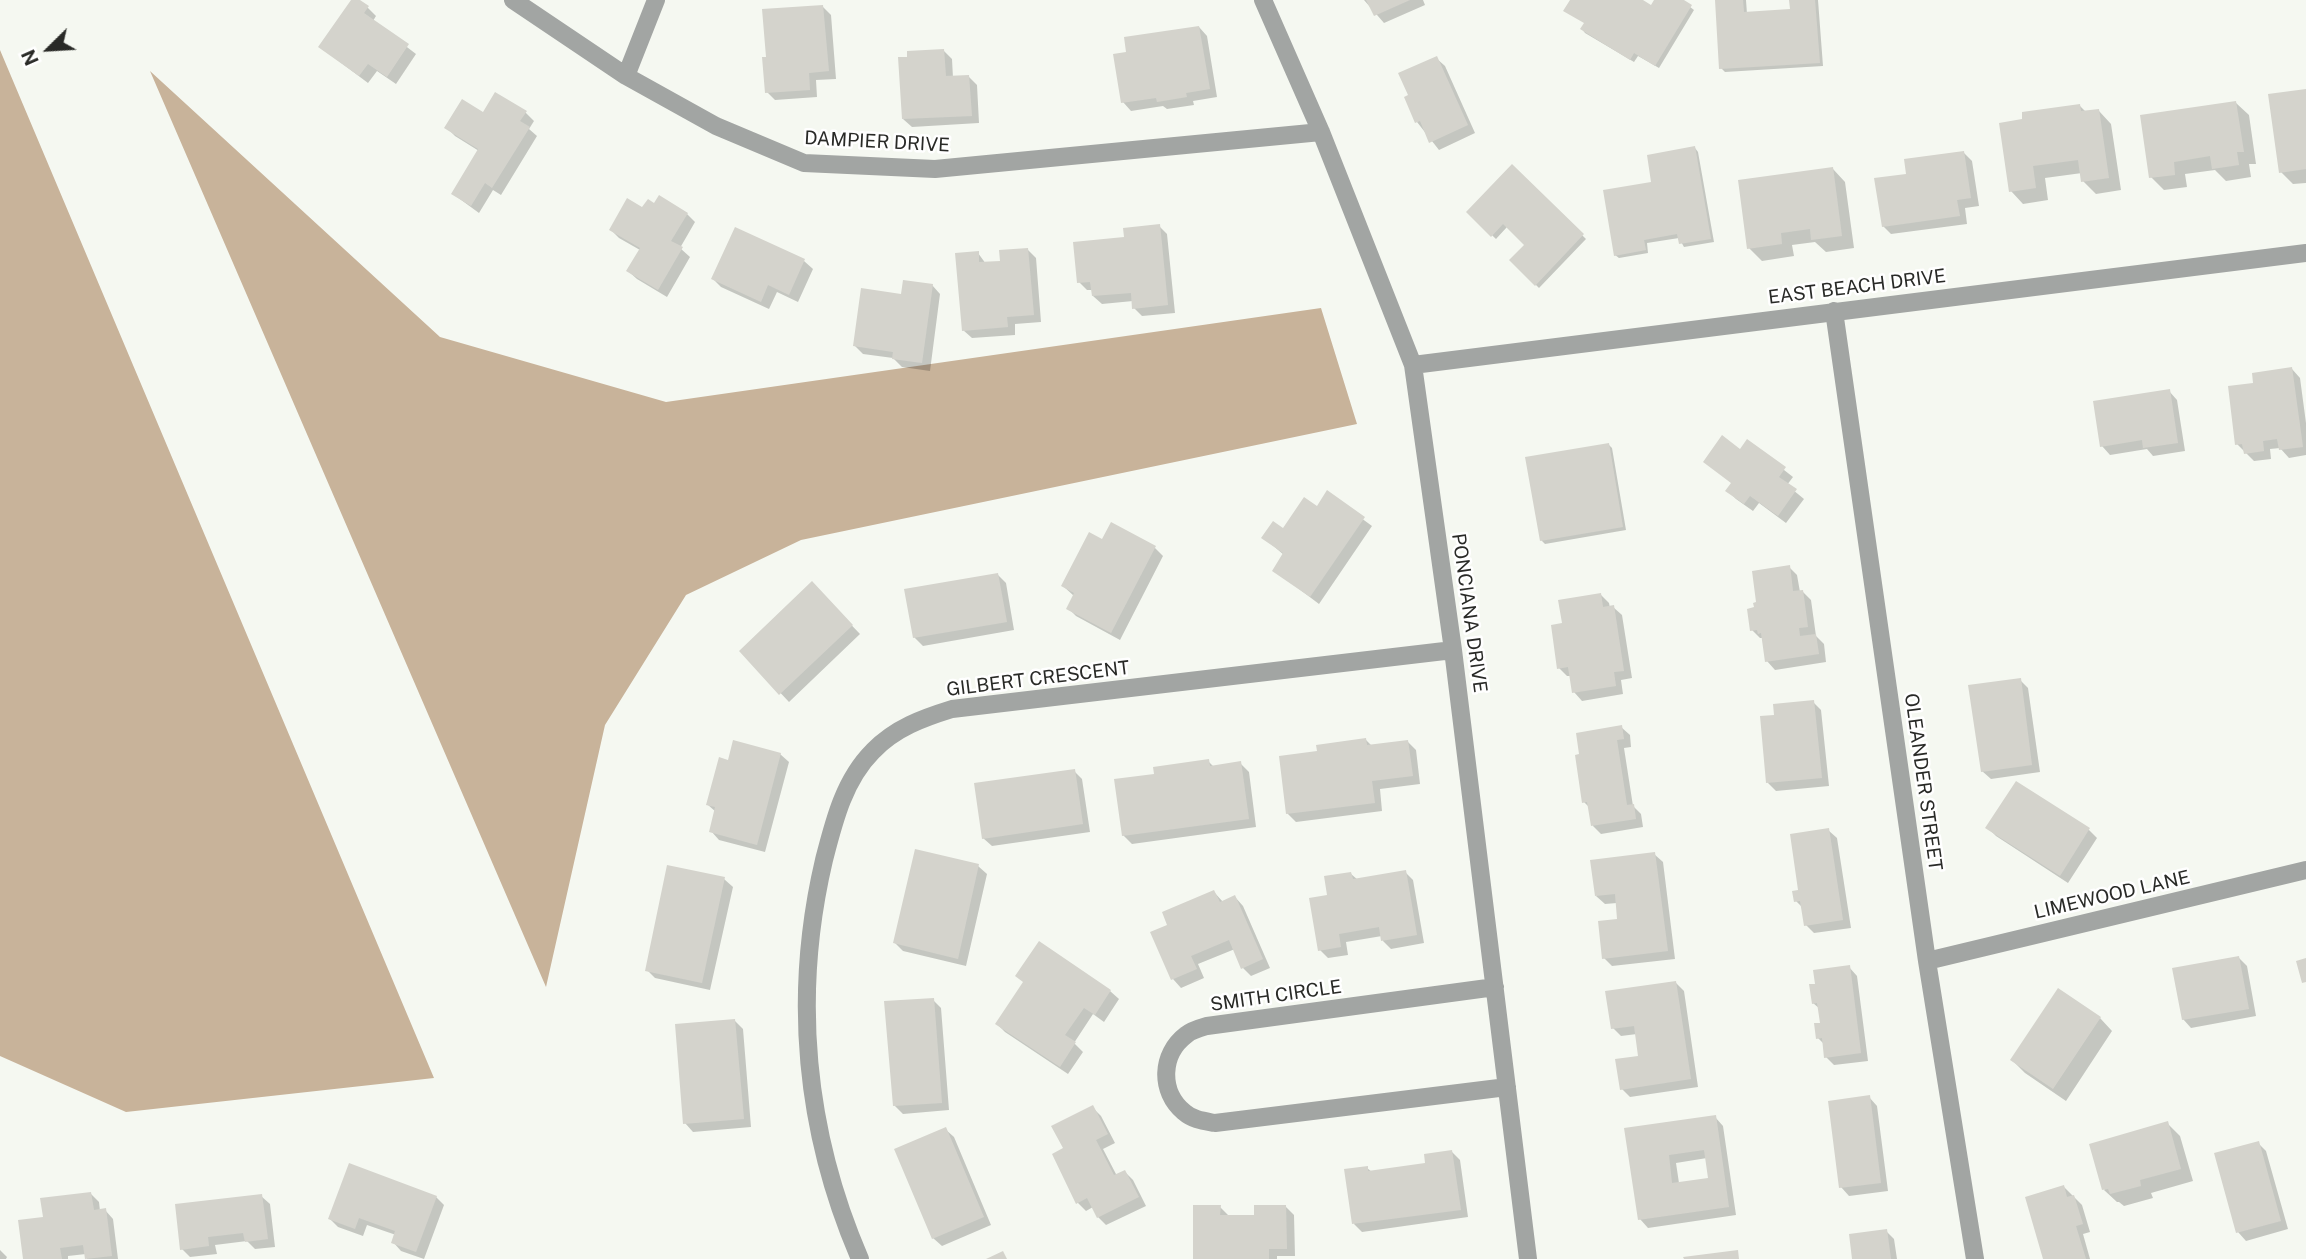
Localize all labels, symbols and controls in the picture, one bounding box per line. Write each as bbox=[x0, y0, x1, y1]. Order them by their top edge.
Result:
north arrow bbox=[14, 14, 84, 84]
text: N bbox=[17, 46, 43, 69]
street label: DAMPIER DRIVE bbox=[804, 127, 950, 157]
street label: EAST BEACH DRIVE bbox=[1767, 265, 1947, 309]
street label: PONCIANA DRIVE bbox=[1447, 532, 1491, 694]
street label: GILBERT CRESCENT bbox=[945, 656, 1131, 702]
street label: OLEANDER STREET bbox=[1899, 692, 1947, 872]
street label: LIMEWOOD LANE bbox=[2032, 866, 2192, 924]
street label: SMITH CIRCLE bbox=[1209, 976, 1343, 1016]

